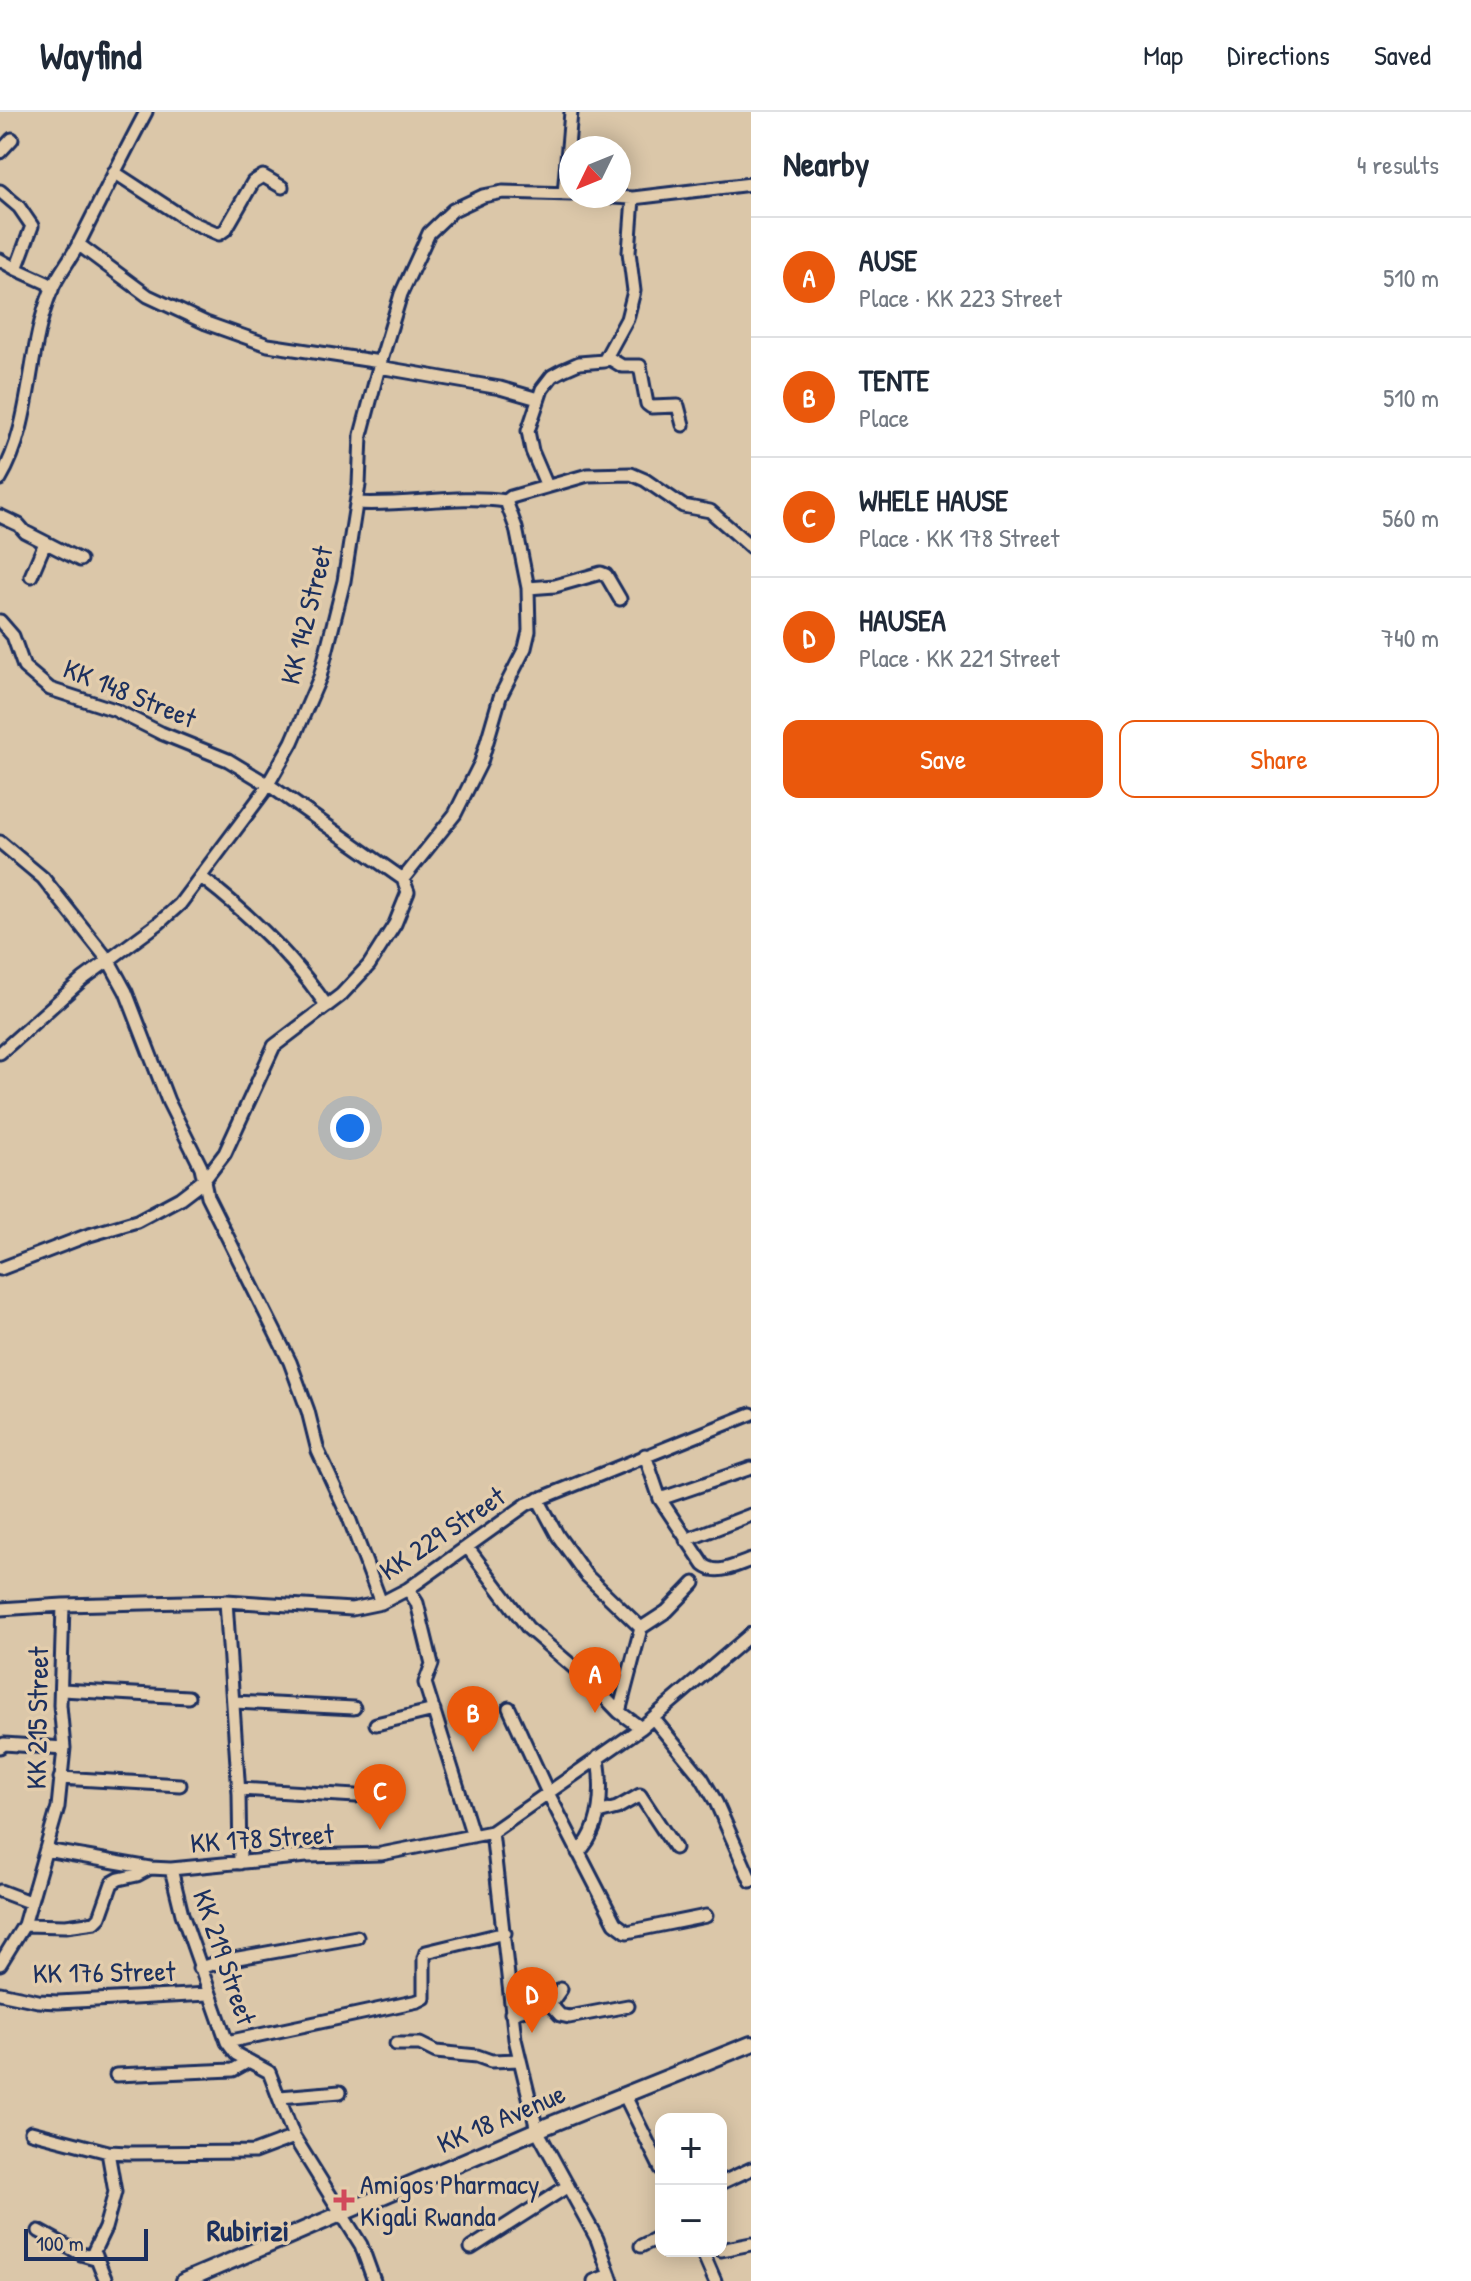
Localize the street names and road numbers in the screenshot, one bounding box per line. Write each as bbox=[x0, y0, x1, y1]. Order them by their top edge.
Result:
street label: KK 142 Street bbox=[270, 542, 342, 688]
street label: KK 148 Street bbox=[58, 649, 202, 737]
street label: KK 229 Street bbox=[372, 1477, 513, 1589]
street label: KK 215 Street bbox=[17, 1646, 57, 1790]
street label: KK 178 Street bbox=[189, 1814, 335, 1862]
street label: KK 219 Street bbox=[184, 1884, 266, 2030]
street label: KK 176 Street bbox=[32, 1952, 176, 1992]
street label: KK 18 Avenue bbox=[431, 2074, 571, 2162]

